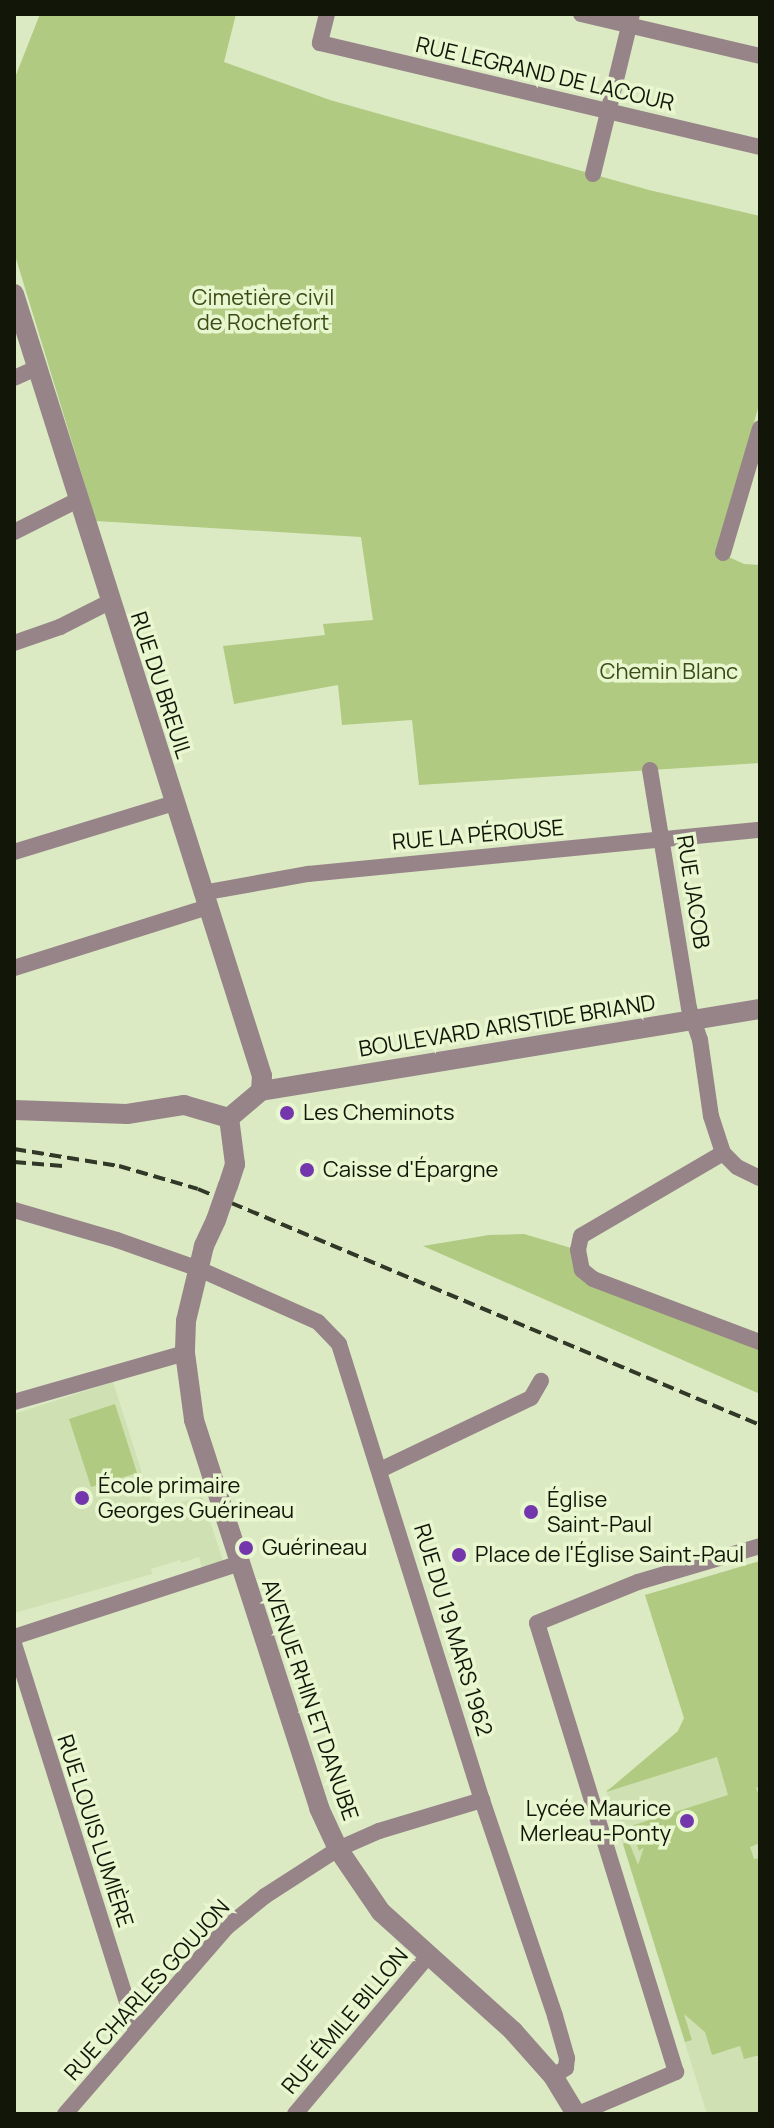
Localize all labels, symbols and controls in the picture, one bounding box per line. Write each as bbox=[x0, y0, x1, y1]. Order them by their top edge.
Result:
street label: RUE LEGRAND DE LACOUR bbox=[413, 31, 677, 117]
park label: Cimetière civil de Rochefort bbox=[192, 284, 334, 336]
street label: RUE DU BREUIL bbox=[125, 608, 197, 762]
park label: Chemin Blanc bbox=[600, 659, 738, 685]
street label: RUE LA PÉROUSE bbox=[391, 814, 565, 856]
street label: RUE JACOB bbox=[671, 833, 715, 951]
street label: BOULEVARD ARISTIDE BRIAND bbox=[357, 989, 657, 1063]
place label: Les Cheminots bbox=[303, 1100, 455, 1126]
marker: Les Cheminots bbox=[278, 1104, 296, 1122]
place label: Caisse d'Épargne bbox=[323, 1157, 498, 1183]
marker: Caisse d'Épargne bbox=[298, 1161, 316, 1179]
place label: École primaire Georges Guérineau bbox=[98, 1472, 294, 1524]
place label: Église Saint-Paul bbox=[547, 1486, 652, 1538]
marker: École primaire Georges Guérineau bbox=[73, 1489, 91, 1507]
marker: Église Saint-Paul bbox=[522, 1503, 540, 1521]
street label: RUE DU 19 MARS 1962 bbox=[408, 1521, 498, 1739]
place label: Guérineau bbox=[262, 1535, 367, 1561]
marker: Guérineau bbox=[237, 1539, 255, 1557]
place label: Place de l'Église Saint-Paul bbox=[475, 1542, 744, 1568]
marker: Place de l'Église Saint-Paul bbox=[450, 1546, 468, 1564]
street label: AVENUE RHIN ET DANUBE bbox=[256, 1576, 364, 1824]
street label: RUE LOUIS LUMIÈRE bbox=[51, 1731, 139, 1931]
place label: Lycée Maurice Merleau-Ponty bbox=[520, 1795, 671, 1846]
marker: Lycée Maurice Merleau-Ponty bbox=[678, 1812, 696, 1830]
street label: RUE CHARLES GOUJON bbox=[59, 1894, 235, 2086]
street label: RUE ÉMILE BILLON bbox=[276, 1943, 414, 2099]

